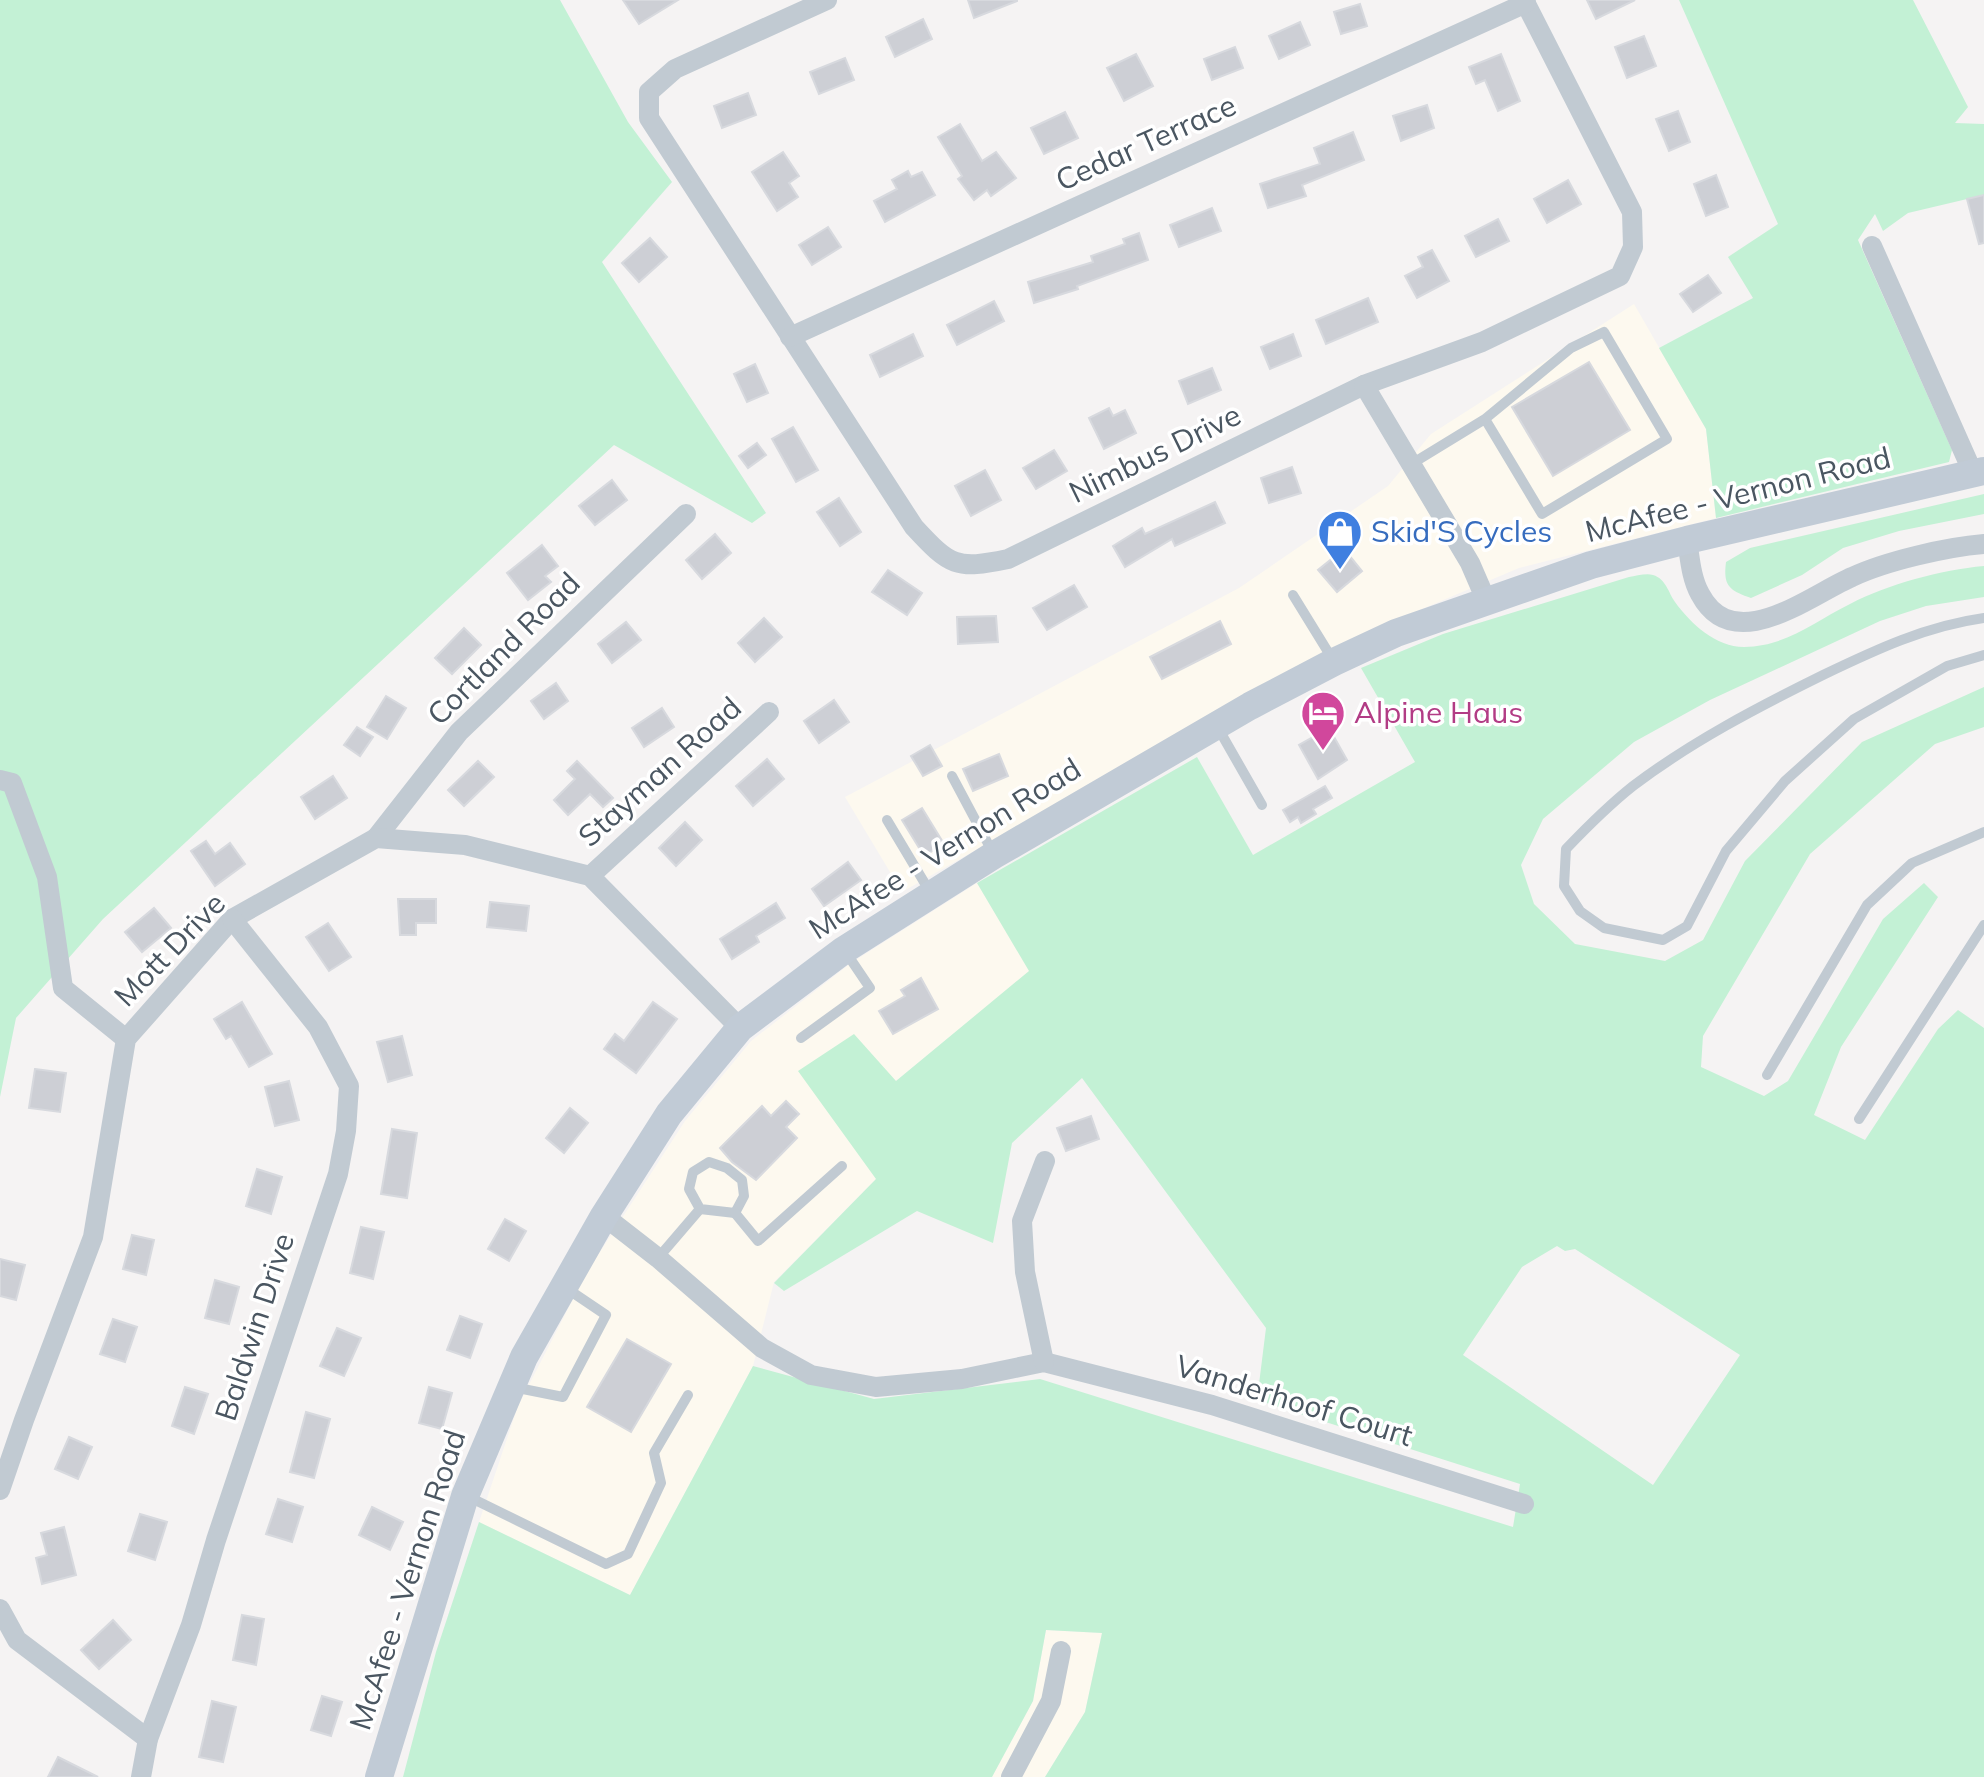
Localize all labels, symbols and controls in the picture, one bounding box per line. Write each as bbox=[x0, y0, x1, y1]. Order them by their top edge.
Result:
street label: Cedar Terrace bbox=[1050, 85, 1242, 199]
street label: Nimbus Drive bbox=[1062, 395, 1247, 511]
street label: McAfee - Vernon Road bbox=[1581, 438, 1894, 550]
shop icon: Skid'S Cycles bbox=[1316, 508, 1364, 571]
place label: Skid'S Cycles bbox=[1371, 512, 1552, 550]
street label: Cortland Road bbox=[419, 564, 588, 733]
street label: Stayman Road bbox=[570, 688, 749, 854]
hotel icon: Alpine Haus bbox=[1299, 689, 1347, 752]
place label: Alpine Haus bbox=[1354, 693, 1523, 731]
street label: McAfee - Vernon Road bbox=[802, 749, 1087, 947]
street label: Mott Drive bbox=[106, 884, 233, 1014]
street label: Baldwin Drive bbox=[206, 1228, 302, 1425]
street label: Vanderhoof Court bbox=[1171, 1346, 1417, 1454]
street label: McAfee - Vernon Road bbox=[341, 1425, 474, 1735]

